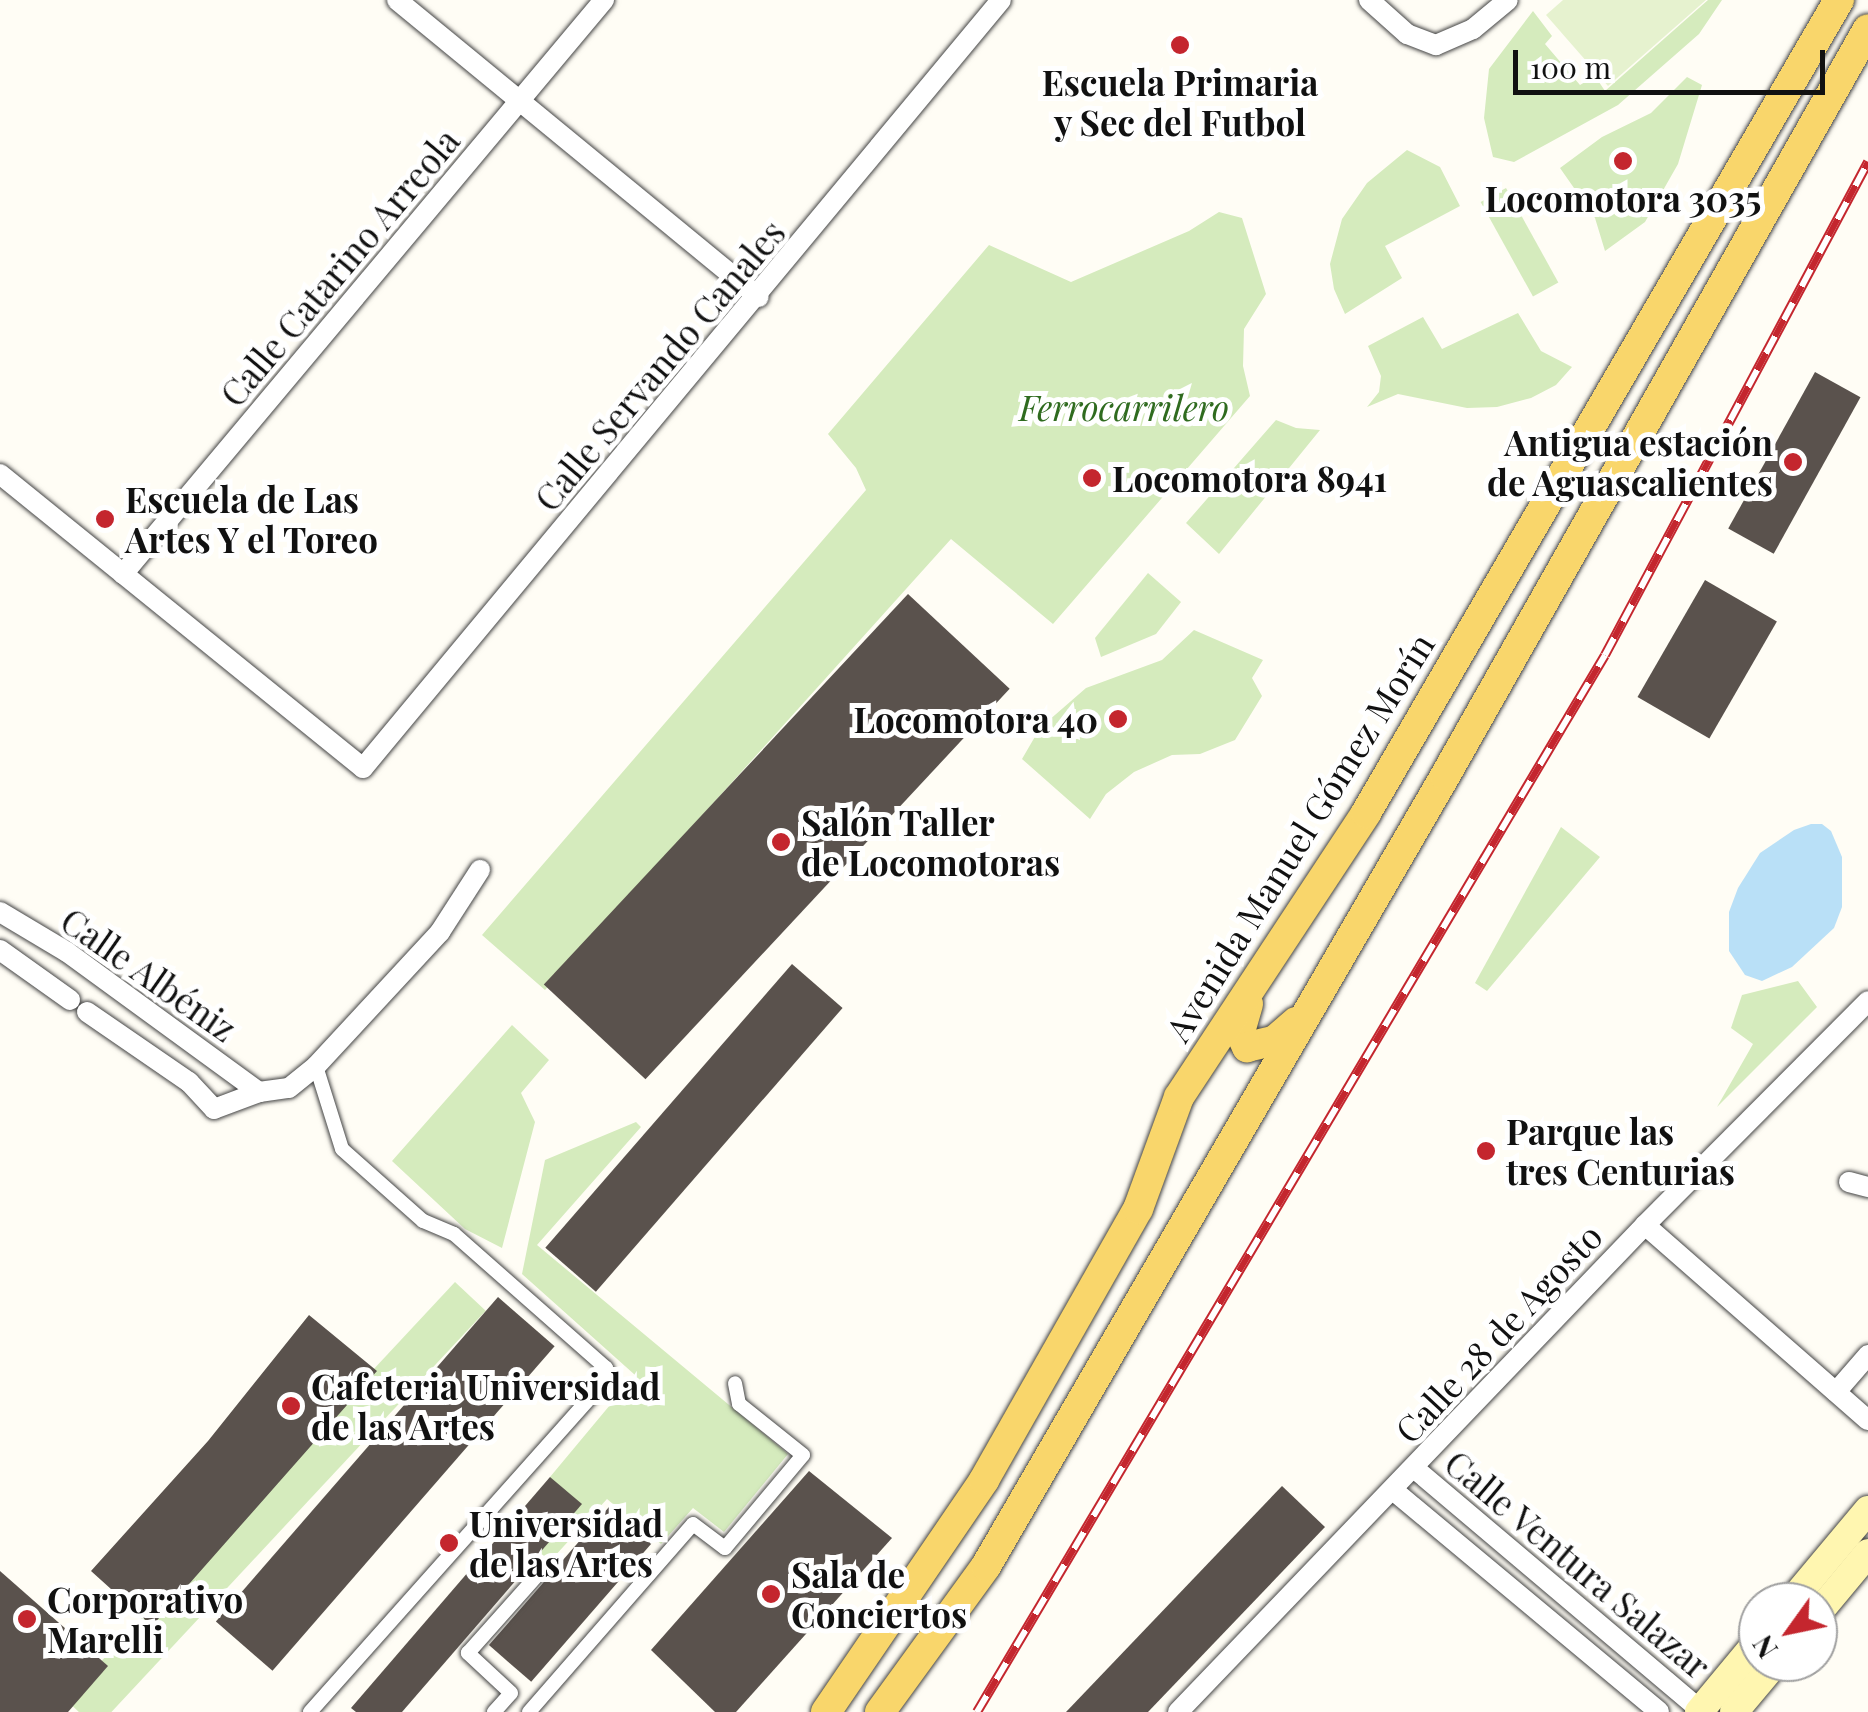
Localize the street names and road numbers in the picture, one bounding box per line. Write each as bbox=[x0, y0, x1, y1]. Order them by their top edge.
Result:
street label: Calle Catarino Arreola bbox=[210, 119, 468, 415]
street label: Calle Servando Canales bbox=[525, 211, 793, 519]
street label: Avenida Manuel Gómez Morín bbox=[1156, 625, 1442, 1049]
street label: Calle Albéniz bbox=[53, 898, 245, 1050]
street label: Calle 28 de Agosto bbox=[1386, 1215, 1610, 1451]
street label: Calle Ventura Salazar bbox=[1437, 1441, 1719, 1687]

